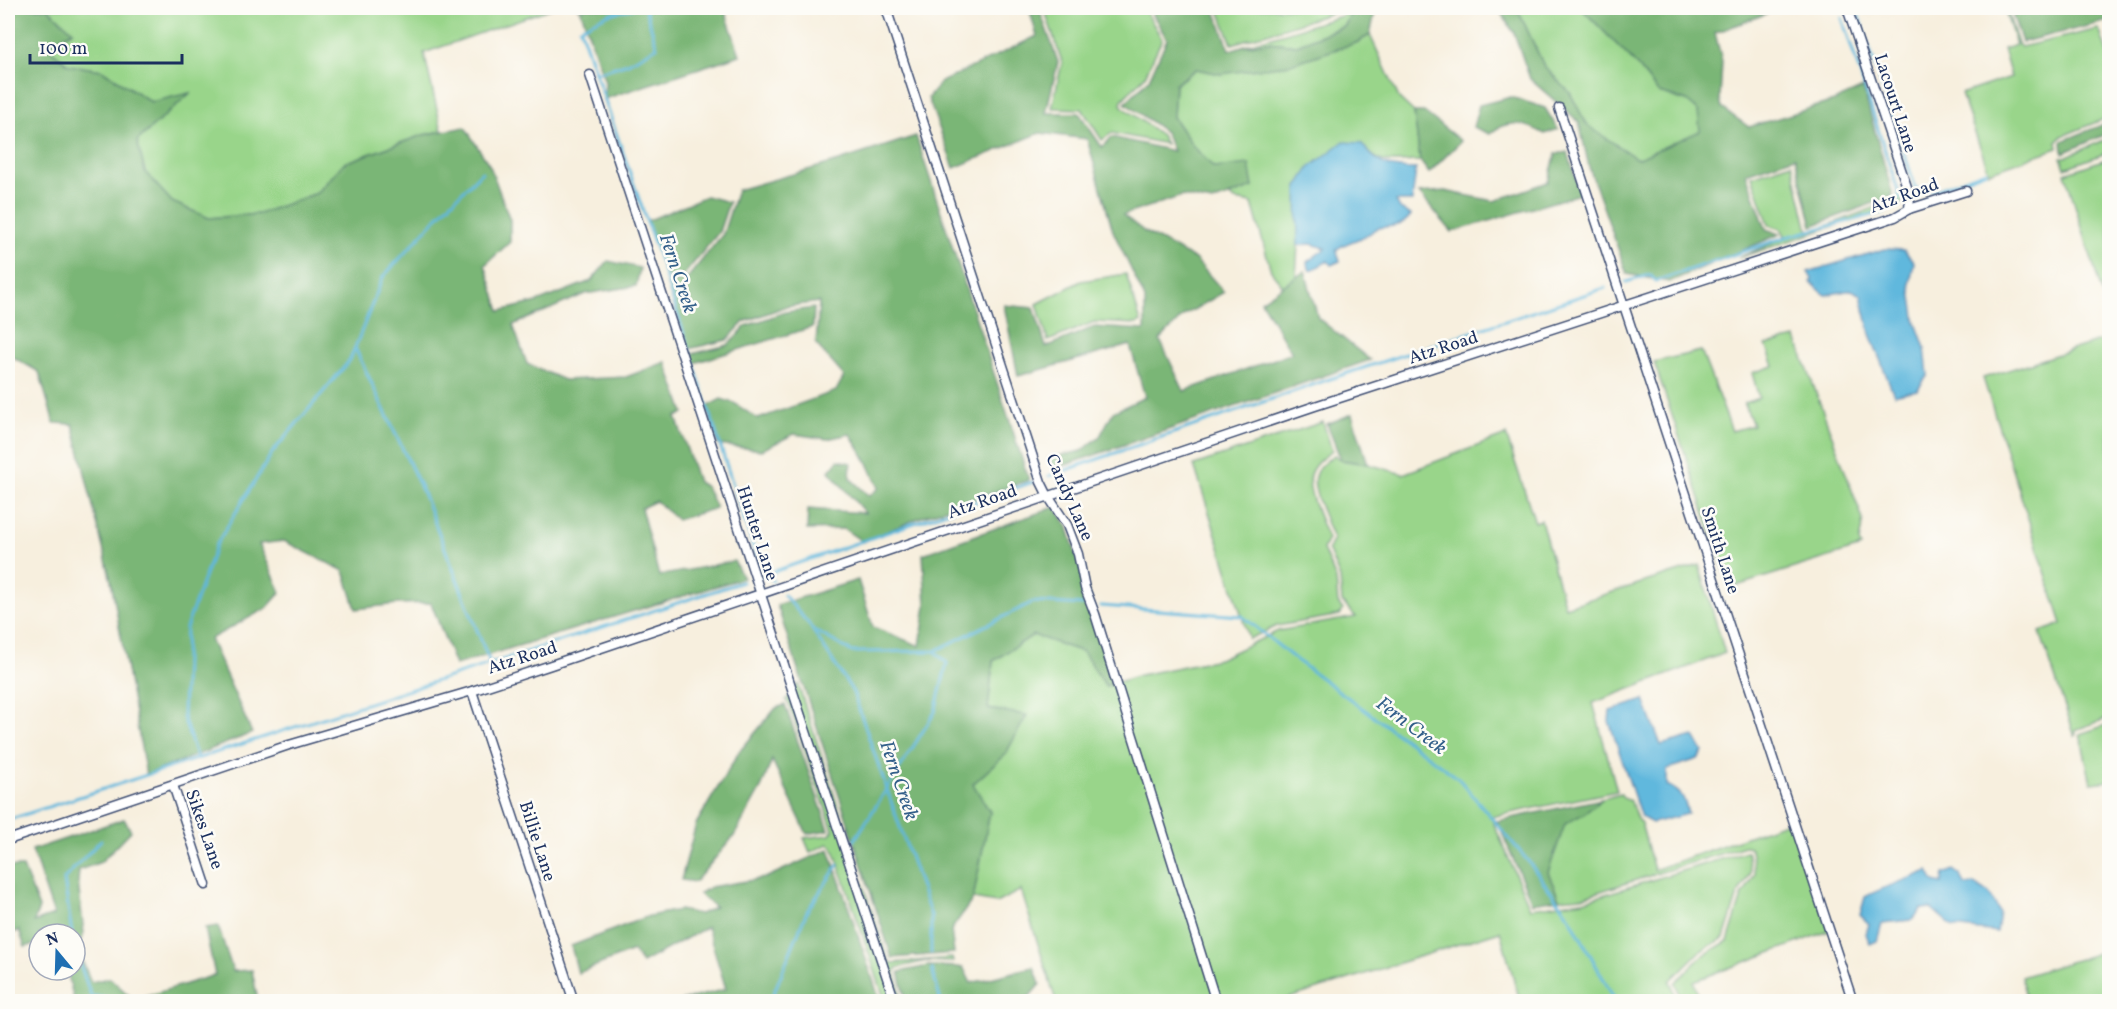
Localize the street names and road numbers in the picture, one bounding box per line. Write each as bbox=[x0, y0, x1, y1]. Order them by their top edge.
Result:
street label: Lacourt Lane bbox=[1867, 51, 1922, 156]
street label: Atz Road bbox=[1866, 172, 1943, 220]
street label: Atz Road bbox=[1405, 325, 1482, 371]
street label: Candy Lane bbox=[1038, 450, 1099, 545]
street label: Atz Road bbox=[944, 479, 1021, 526]
street label: Hunter Lane bbox=[729, 483, 784, 584]
street label: Smith Lane bbox=[1694, 504, 1745, 597]
street label: Atz Road bbox=[484, 635, 561, 681]
street label: Sikes Lane bbox=[178, 786, 229, 873]
street label: Billie Lane bbox=[512, 798, 561, 885]

